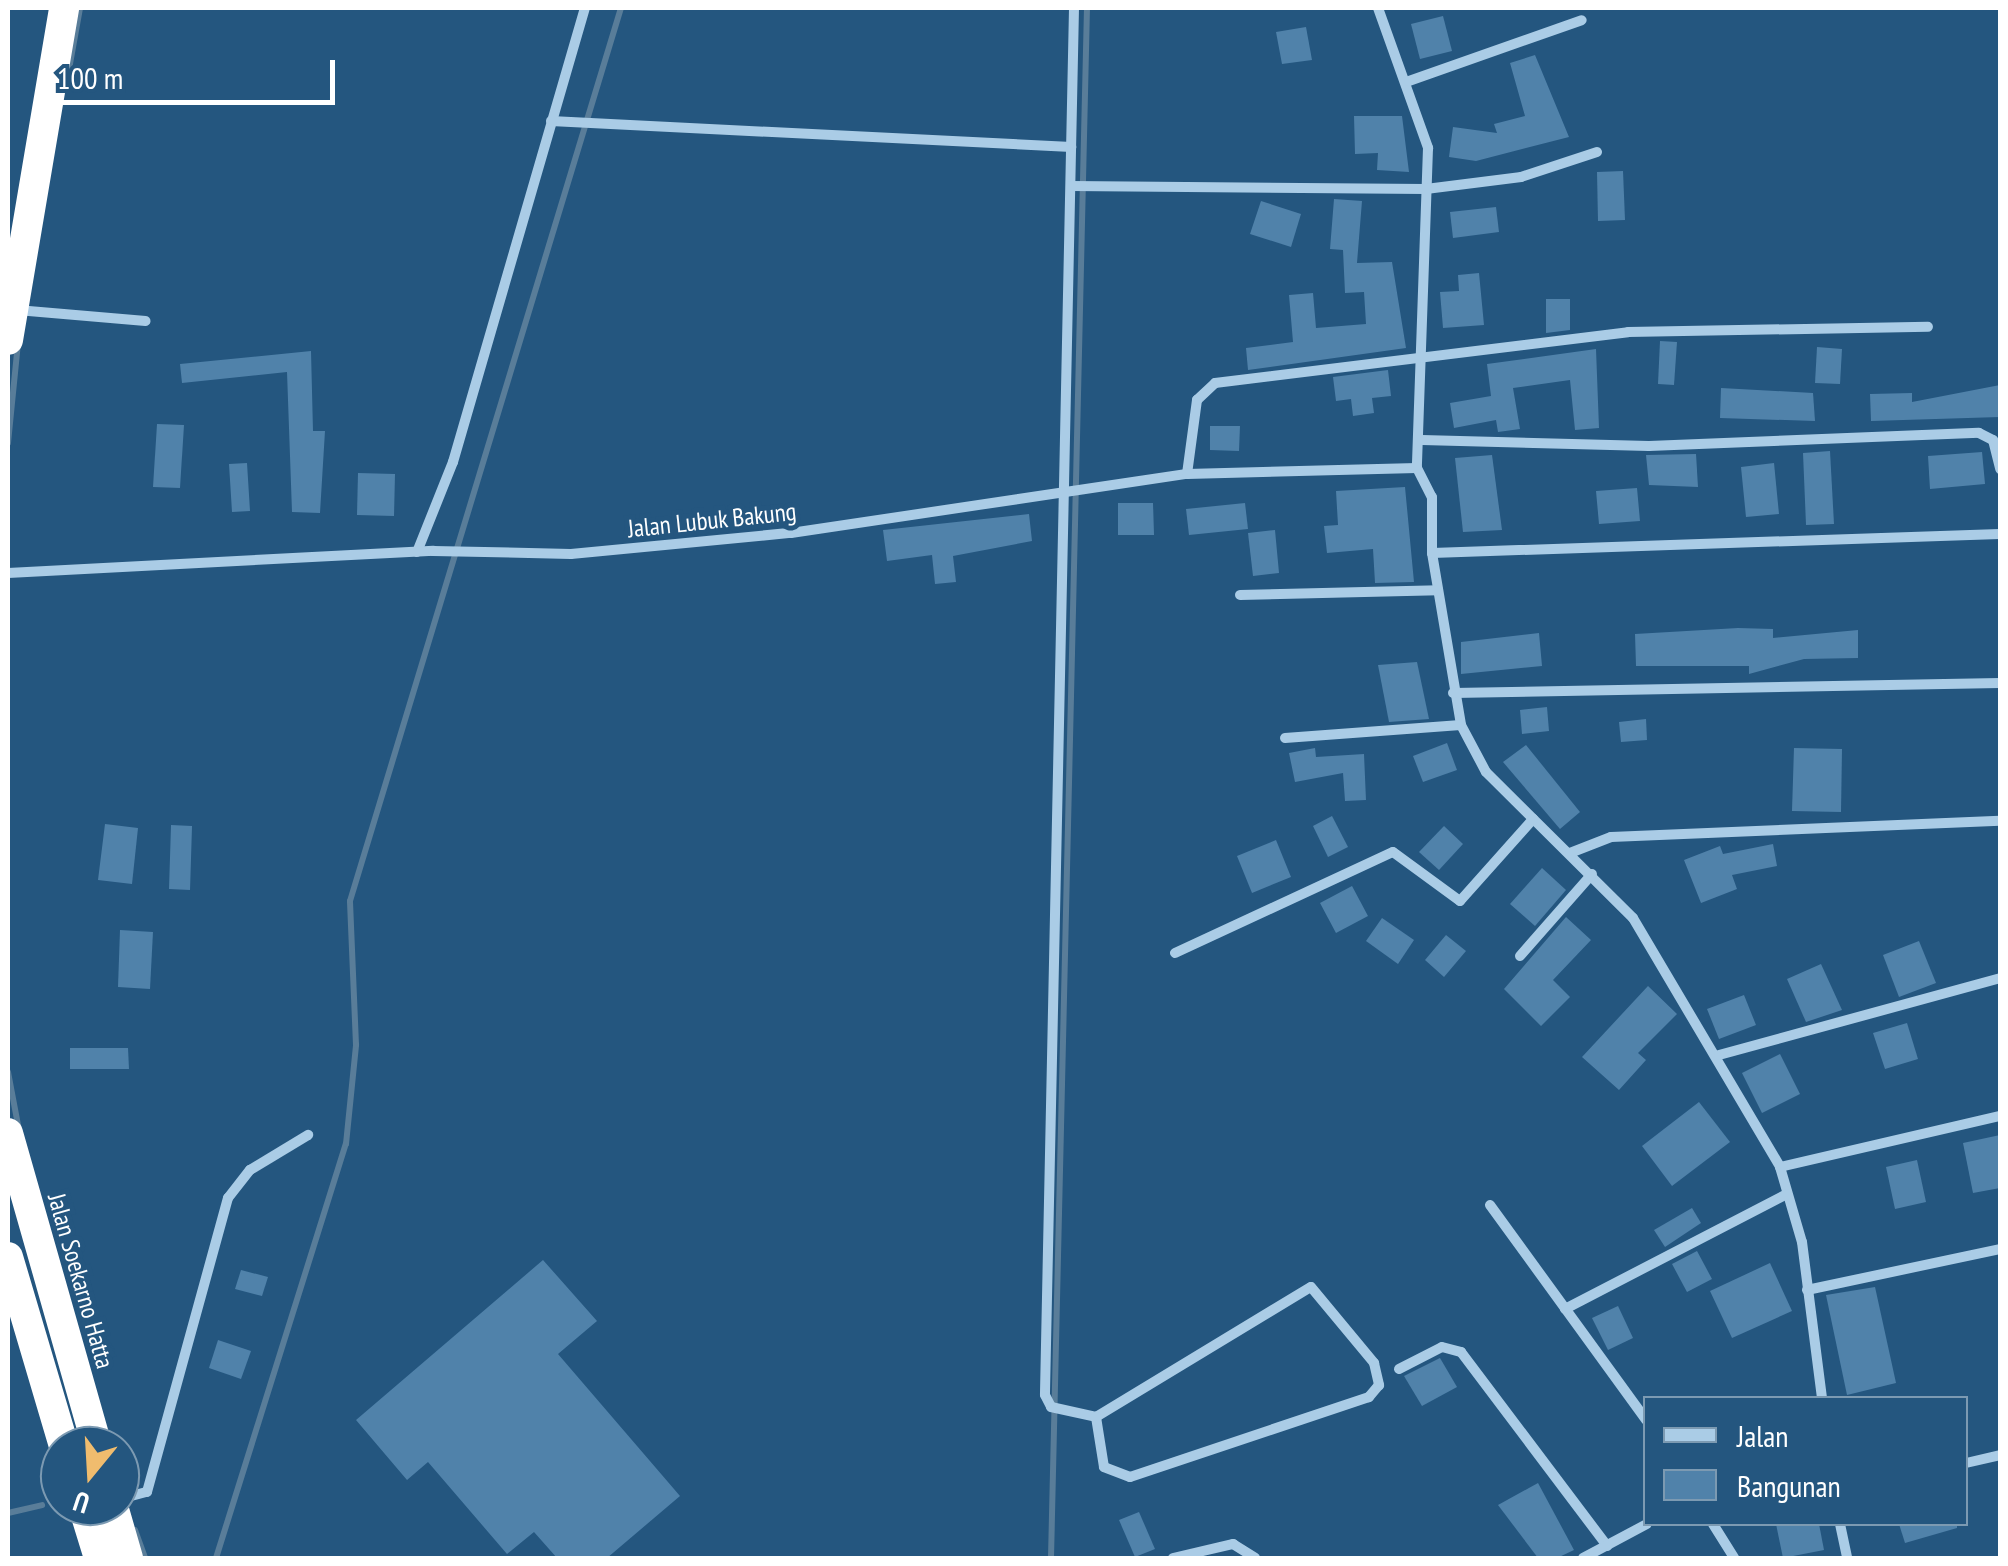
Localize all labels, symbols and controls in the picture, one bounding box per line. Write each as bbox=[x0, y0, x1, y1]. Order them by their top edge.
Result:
scale bar bbox=[45, 40, 340, 102]
text: 100 m bbox=[57, 58, 123, 97]
street label: Jalan Lubuk Bakung bbox=[626, 496, 798, 544]
street label: Jalan Soekarno Hatta bbox=[42, 1190, 120, 1372]
legend bbox=[1643, 1396, 1968, 1526]
text: Jalan bbox=[1737, 1416, 1788, 1455]
north arrow bbox=[40, 1426, 140, 1526]
text: Bangunan bbox=[1737, 1466, 1841, 1505]
text: U bbox=[69, 1483, 94, 1523]

